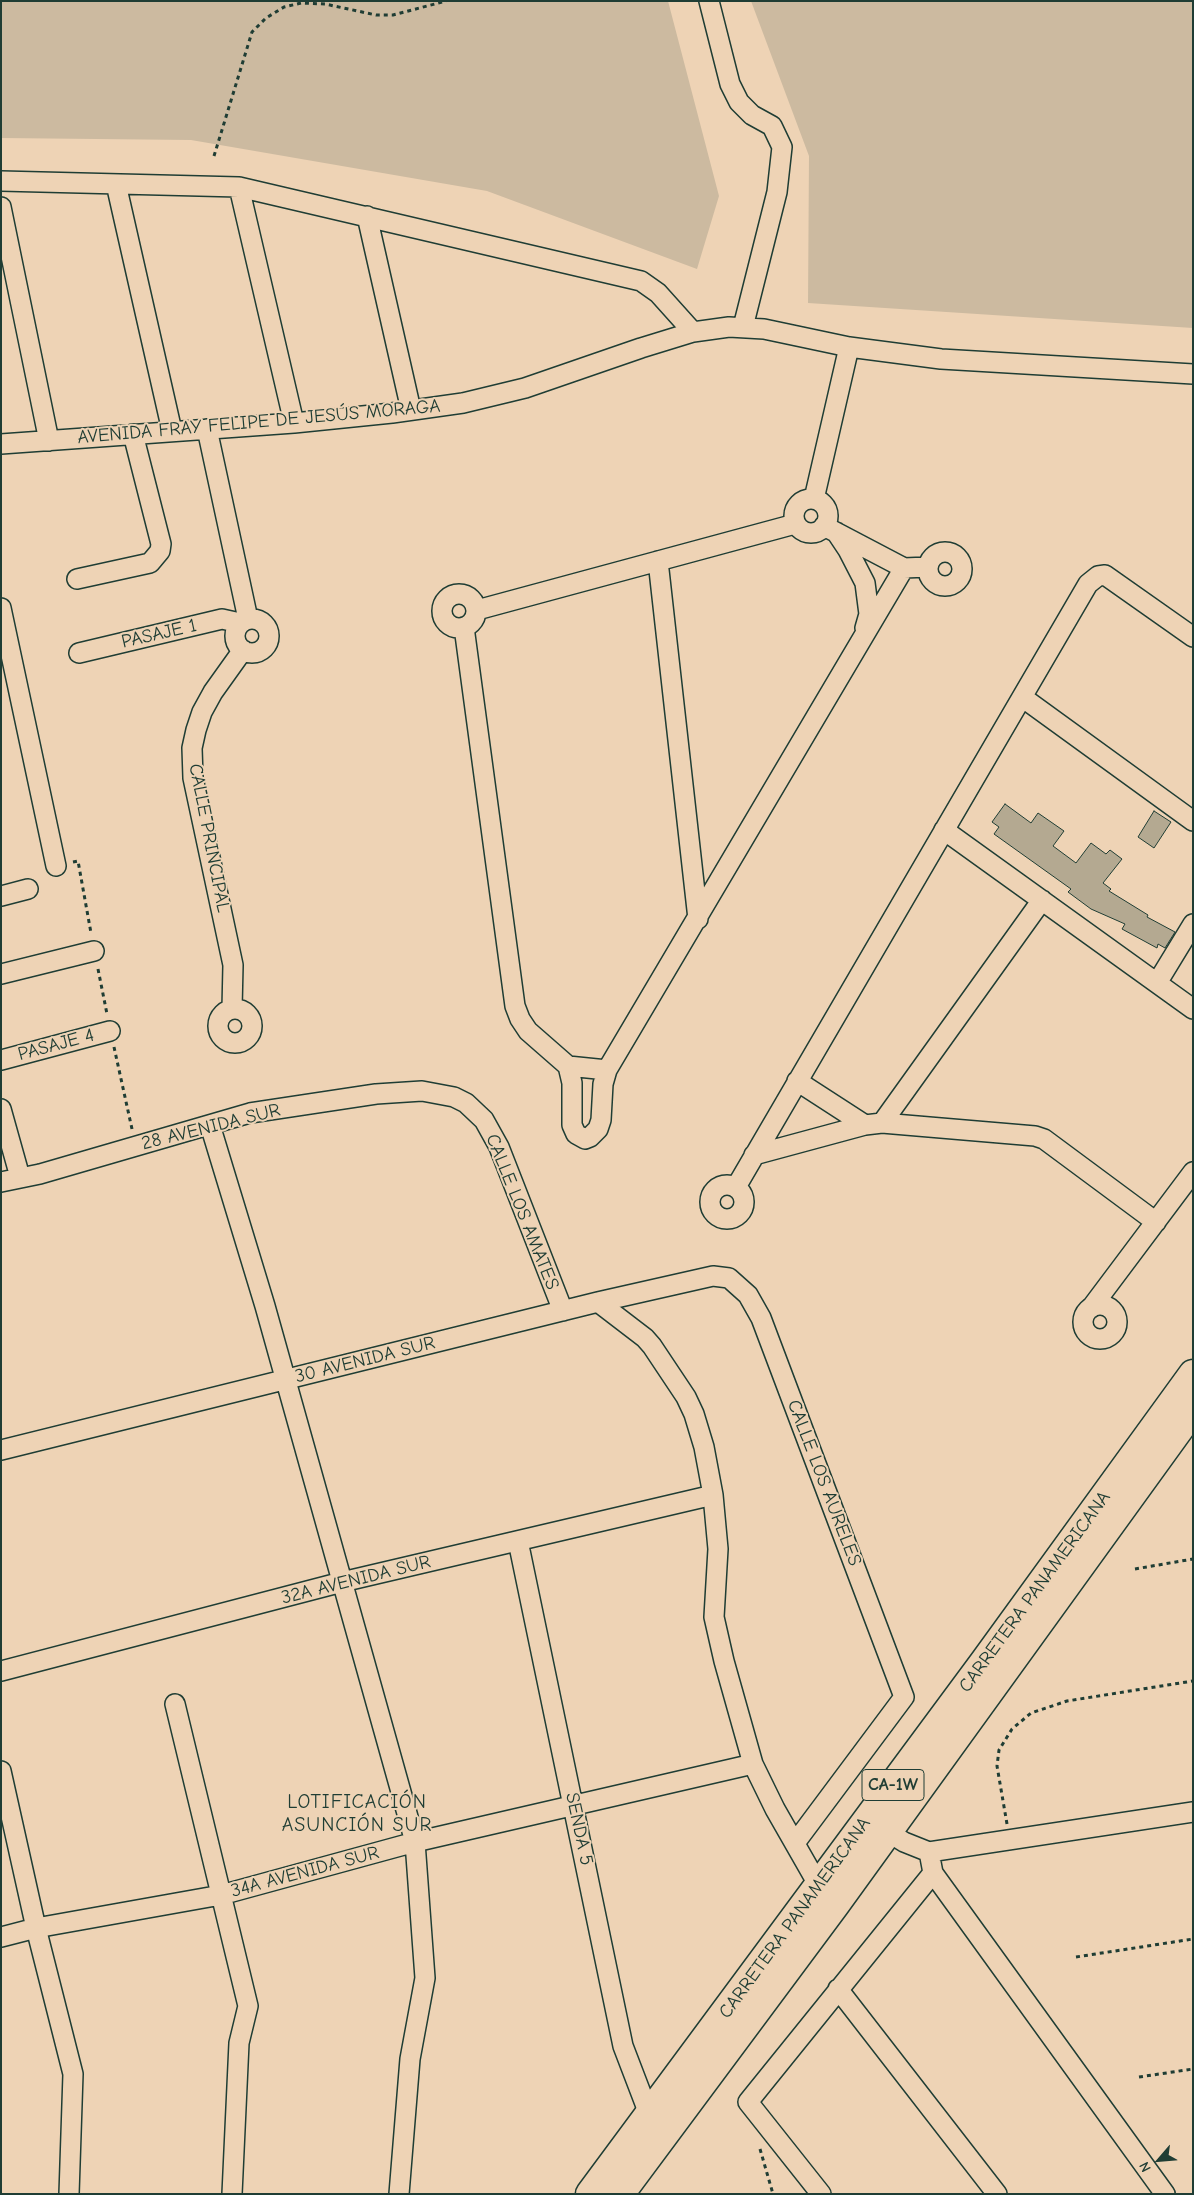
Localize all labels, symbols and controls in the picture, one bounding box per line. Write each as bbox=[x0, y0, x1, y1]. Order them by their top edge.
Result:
street label: AVENIDA FRAY FELIPE DE JESÚS MORAGA bbox=[77, 395, 441, 449]
street label: PASAJE 1 bbox=[119, 614, 199, 654]
street label: CALLE PRINCIPAL bbox=[183, 762, 235, 914]
street label: PASAJE 4 bbox=[15, 1024, 97, 1066]
street label: 28 AVENIDA SUR bbox=[139, 1099, 283, 1155]
street label: CALLE LOS AMATES bbox=[480, 1131, 564, 1293]
street label: 30 AVENIDA SUR bbox=[293, 1332, 437, 1388]
street label: CALLE LOS AURELES bbox=[782, 1397, 866, 1569]
street label: CARRETERA PANAMERICANA bbox=[954, 1487, 1116, 1697]
street label: 32A AVENIDA SUR bbox=[279, 1550, 433, 1610]
road number: CA-1W bbox=[862, 1770, 924, 1800]
district label: LOTIFICACIÓN ASUNCIÓN SUR bbox=[280, 1790, 434, 1837]
street label: SENDA 5 bbox=[560, 1790, 598, 1868]
street label: CARRETERA PANAMERICANA bbox=[714, 1813, 876, 2023]
street label: 34A AVENIDA SUR bbox=[229, 1841, 381, 1903]
north arrow bbox=[1134, 2135, 1184, 2185]
text: N bbox=[1136, 2159, 1155, 2175]

